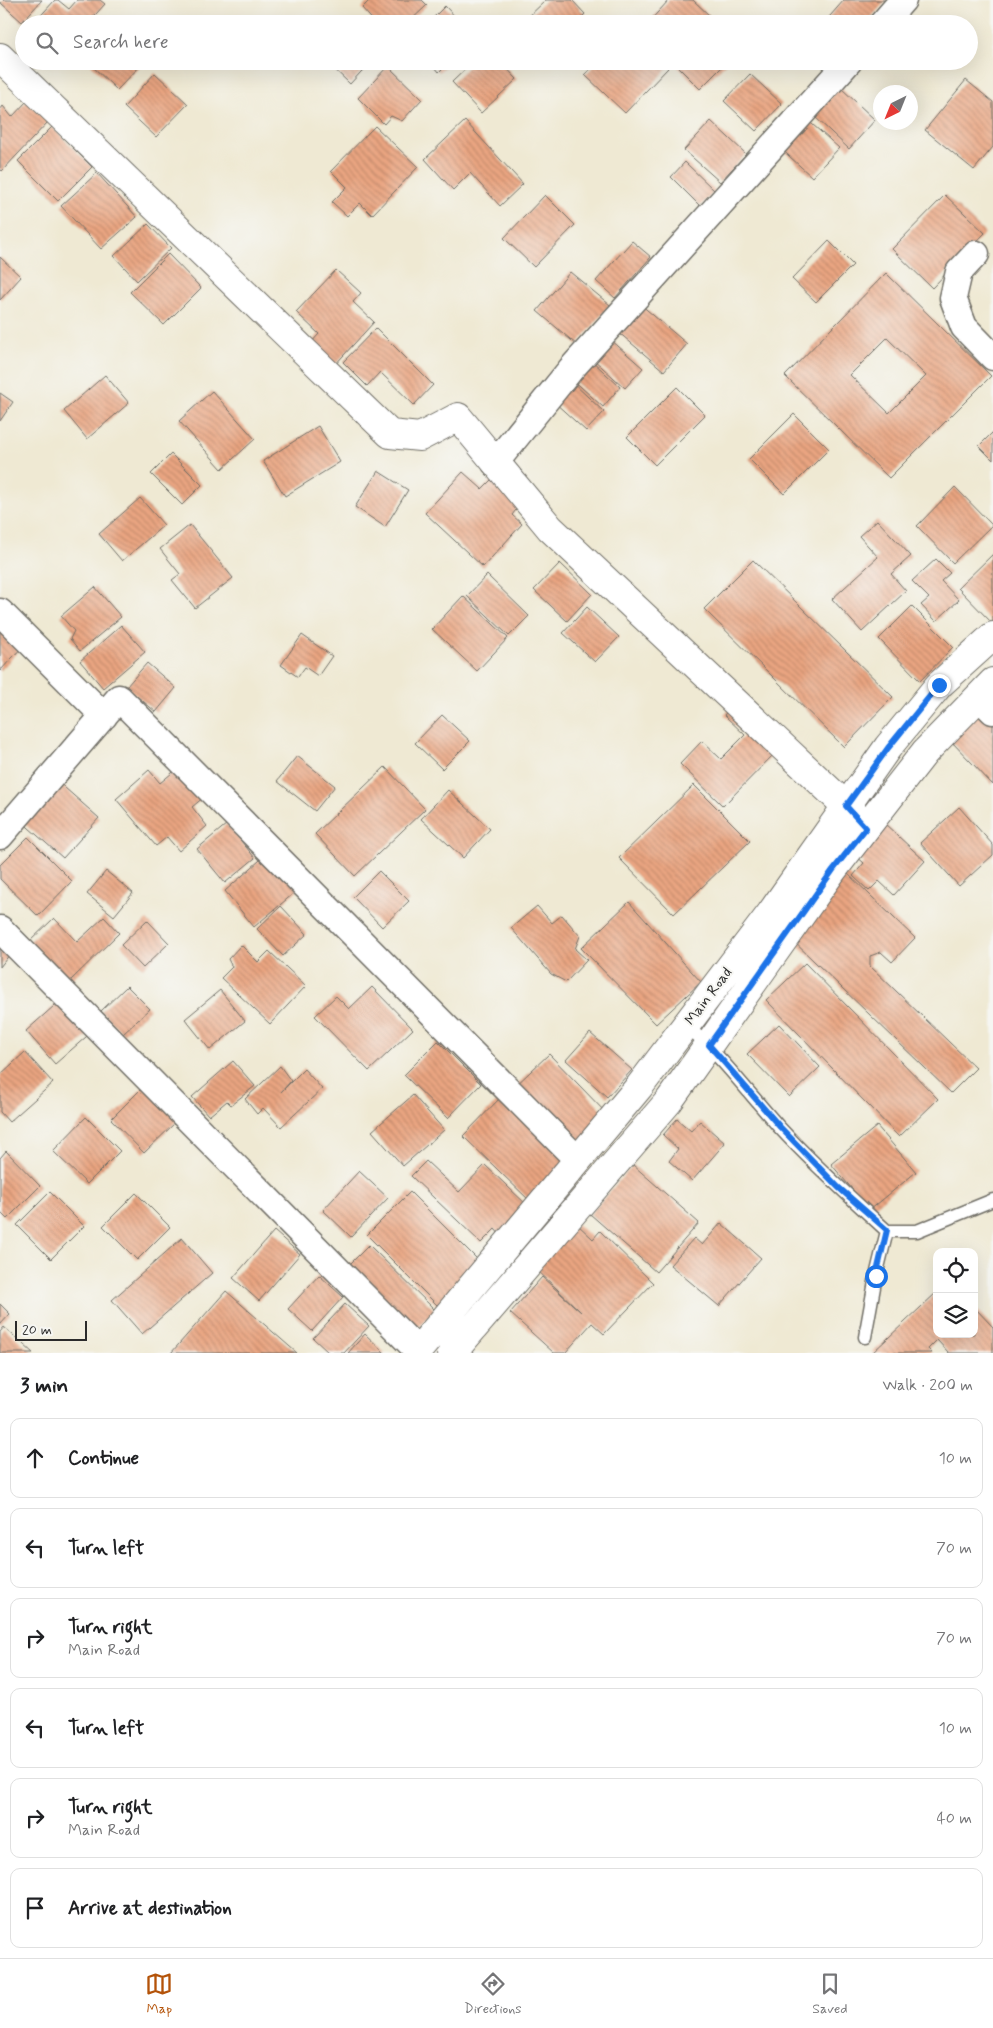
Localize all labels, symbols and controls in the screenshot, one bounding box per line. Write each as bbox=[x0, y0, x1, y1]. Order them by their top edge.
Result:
search box bbox=[15, 15, 978, 70]
icon: search bbox=[33, 29, 61, 57]
text: Search here bbox=[73, 30, 169, 55]
north arrow bbox=[873, 85, 918, 130]
route end bbox=[928, 674, 951, 697]
street label: Main Road bbox=[680, 964, 737, 1030]
map controls bbox=[933, 1248, 978, 1338]
button: locate bbox=[933, 1248, 978, 1293]
route start bbox=[865, 1265, 888, 1288]
button: layers bbox=[933, 1293, 978, 1338]
scale bar bbox=[15, 1318, 88, 1341]
text: 20 m bbox=[22, 1321, 52, 1339]
text: 3 min bbox=[20, 1372, 68, 1400]
text: Walk · 200 m bbox=[882, 1375, 973, 1396]
icon: ahead bbox=[21, 1444, 49, 1472]
text: Continue bbox=[68, 1446, 139, 1471]
text: 10 m bbox=[939, 1448, 972, 1469]
icon: left bbox=[21, 1534, 49, 1562]
text: Turn left bbox=[68, 1536, 144, 1561]
text: 70 m bbox=[936, 1538, 972, 1559]
text: Turn right bbox=[68, 1615, 152, 1640]
icon: right bbox=[21, 1624, 49, 1652]
text: 70 m bbox=[936, 1628, 972, 1649]
text: Main Road bbox=[68, 1640, 140, 1661]
icon: left bbox=[21, 1714, 49, 1742]
text: Turn left bbox=[68, 1716, 144, 1741]
text: 10 m bbox=[939, 1718, 972, 1739]
text: Turn right bbox=[68, 1795, 152, 1820]
icon: right bbox=[21, 1804, 49, 1832]
text: 40 m bbox=[936, 1808, 972, 1829]
text: Main Road bbox=[68, 1820, 140, 1841]
icon: arrive bbox=[21, 1894, 49, 1922]
text: Arrive at destination bbox=[68, 1896, 232, 1921]
tab: Map bbox=[145, 1970, 173, 2018]
tab: Directions bbox=[464, 1970, 522, 2018]
tab: Saved bbox=[812, 1970, 848, 2018]

